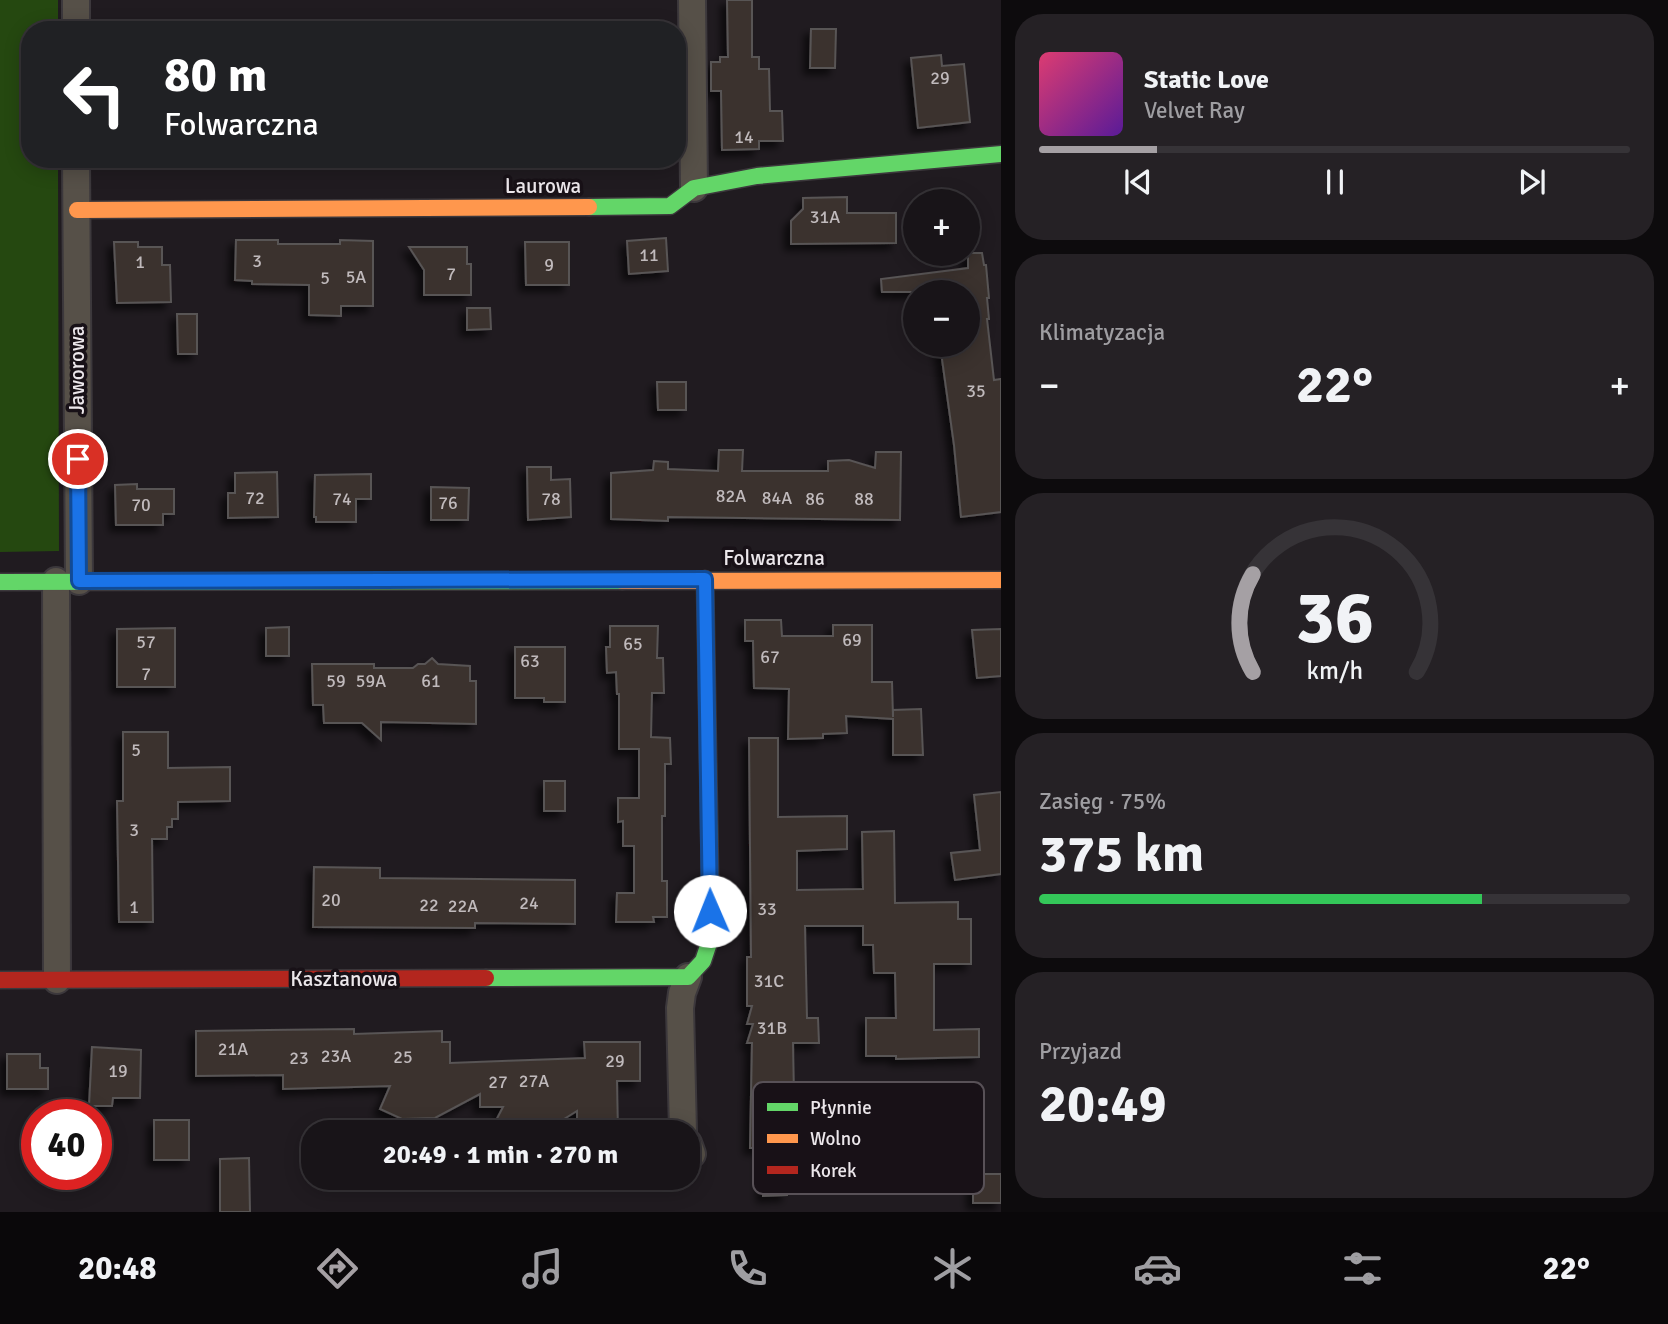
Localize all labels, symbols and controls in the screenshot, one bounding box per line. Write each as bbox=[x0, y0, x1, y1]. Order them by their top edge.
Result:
text: 80 m bbox=[164, 45, 267, 105]
icon: left bbox=[49, 49, 140, 140]
text: Static Love bbox=[1144, 64, 1269, 96]
house number: 29 bbox=[930, 67, 950, 89]
text: Velvet Ray bbox=[1144, 96, 1245, 125]
text: Folwarczna bbox=[164, 105, 319, 144]
house number: 14 bbox=[734, 126, 754, 148]
icon: previous bbox=[1119, 163, 1157, 201]
icon: pause bbox=[1316, 163, 1354, 201]
icon: next bbox=[1513, 163, 1551, 201]
street label: Laurowa bbox=[505, 173, 581, 199]
map controls bbox=[903, 189, 980, 357]
button: + bbox=[903, 189, 980, 266]
house number: 31A bbox=[810, 206, 840, 228]
house number: 11 bbox=[639, 244, 659, 266]
house number: 3 bbox=[252, 250, 262, 272]
house number: 1 bbox=[135, 251, 145, 273]
house number: 9 bbox=[544, 254, 554, 276]
house number: 7 bbox=[446, 263, 456, 285]
house number: 5A bbox=[346, 266, 366, 288]
house number: 5 bbox=[320, 267, 330, 289]
button: − bbox=[903, 280, 980, 357]
text: Klimatyzacja bbox=[1039, 318, 1165, 347]
street label: Jaworowa bbox=[64, 326, 90, 414]
text: 22° bbox=[1296, 353, 1373, 417]
text: − bbox=[1039, 362, 1060, 409]
text: + bbox=[1609, 362, 1630, 409]
house number: 35 bbox=[966, 380, 986, 402]
pin bbox=[48, 429, 108, 489]
icon: arrive bbox=[59, 440, 97, 478]
house number: 82A bbox=[716, 485, 746, 507]
house number: 72 bbox=[245, 487, 265, 509]
house number: 84A bbox=[762, 487, 792, 509]
house number: 74 bbox=[332, 488, 352, 510]
house number: 78 bbox=[541, 488, 561, 510]
house number: 86 bbox=[805, 488, 825, 510]
house number: 88 bbox=[854, 488, 874, 510]
house number: 76 bbox=[438, 492, 458, 514]
house number: 70 bbox=[131, 494, 151, 516]
street label: Folwarczna bbox=[723, 545, 825, 571]
text: 36 bbox=[1295, 574, 1374, 663]
house number: 69 bbox=[842, 629, 862, 651]
house number: 57 bbox=[136, 631, 156, 653]
house number: 65 bbox=[623, 633, 643, 655]
house number: 67 bbox=[760, 646, 780, 668]
house number: 63 bbox=[520, 650, 540, 672]
text: km/h bbox=[1306, 655, 1363, 686]
house number: 7 bbox=[141, 663, 151, 685]
house number: 59 bbox=[326, 670, 346, 692]
house number: 59A bbox=[356, 670, 386, 692]
house number: 61 bbox=[421, 670, 441, 692]
house number: 5 bbox=[131, 739, 141, 761]
text: Zasięg · 75% bbox=[1039, 787, 1166, 816]
house number: 3 bbox=[129, 819, 139, 841]
text: 375 km bbox=[1039, 822, 1204, 886]
position arrow bbox=[673, 874, 747, 948]
house number: 20 bbox=[321, 889, 341, 911]
house number: 24 bbox=[519, 892, 539, 914]
house number: 22 bbox=[419, 894, 439, 916]
house number: 22A bbox=[448, 895, 478, 917]
house number: 1 bbox=[129, 896, 139, 918]
house number: 33 bbox=[757, 898, 777, 920]
street label: Kasztanowa bbox=[290, 966, 398, 992]
house number: 31C bbox=[754, 970, 784, 992]
house number: 31B bbox=[757, 1017, 787, 1039]
text: Przyjazd bbox=[1039, 1037, 1122, 1066]
house number: 21A bbox=[218, 1038, 248, 1060]
house number: 23A bbox=[321, 1045, 351, 1067]
house number: 25 bbox=[393, 1046, 413, 1068]
house number: 23 bbox=[289, 1047, 309, 1069]
house number: 29 bbox=[605, 1050, 625, 1072]
house number: 19 bbox=[108, 1060, 128, 1082]
house number: 27A bbox=[519, 1070, 549, 1092]
house number: 27 bbox=[488, 1071, 508, 1093]
text: 20:49 bbox=[1039, 1072, 1167, 1136]
legend bbox=[753, 1082, 984, 1194]
text: Płynnie bbox=[810, 1096, 872, 1120]
speed limit sign: 40 bbox=[21, 1099, 112, 1190]
text: Wolno bbox=[810, 1127, 861, 1151]
text: 20:49 · 1 min · 270 m bbox=[383, 1139, 618, 1171]
text: Korek bbox=[810, 1159, 857, 1183]
icon: directions bbox=[313, 1244, 362, 1293]
icon: music bbox=[518, 1244, 567, 1293]
icon: phone bbox=[723, 1244, 772, 1293]
icon: climate bbox=[928, 1244, 977, 1293]
icon: car bbox=[1133, 1244, 1182, 1293]
icon: filters bbox=[1338, 1244, 1387, 1293]
text: 20:48 bbox=[78, 1249, 157, 1288]
text: 22° bbox=[1543, 1249, 1590, 1288]

